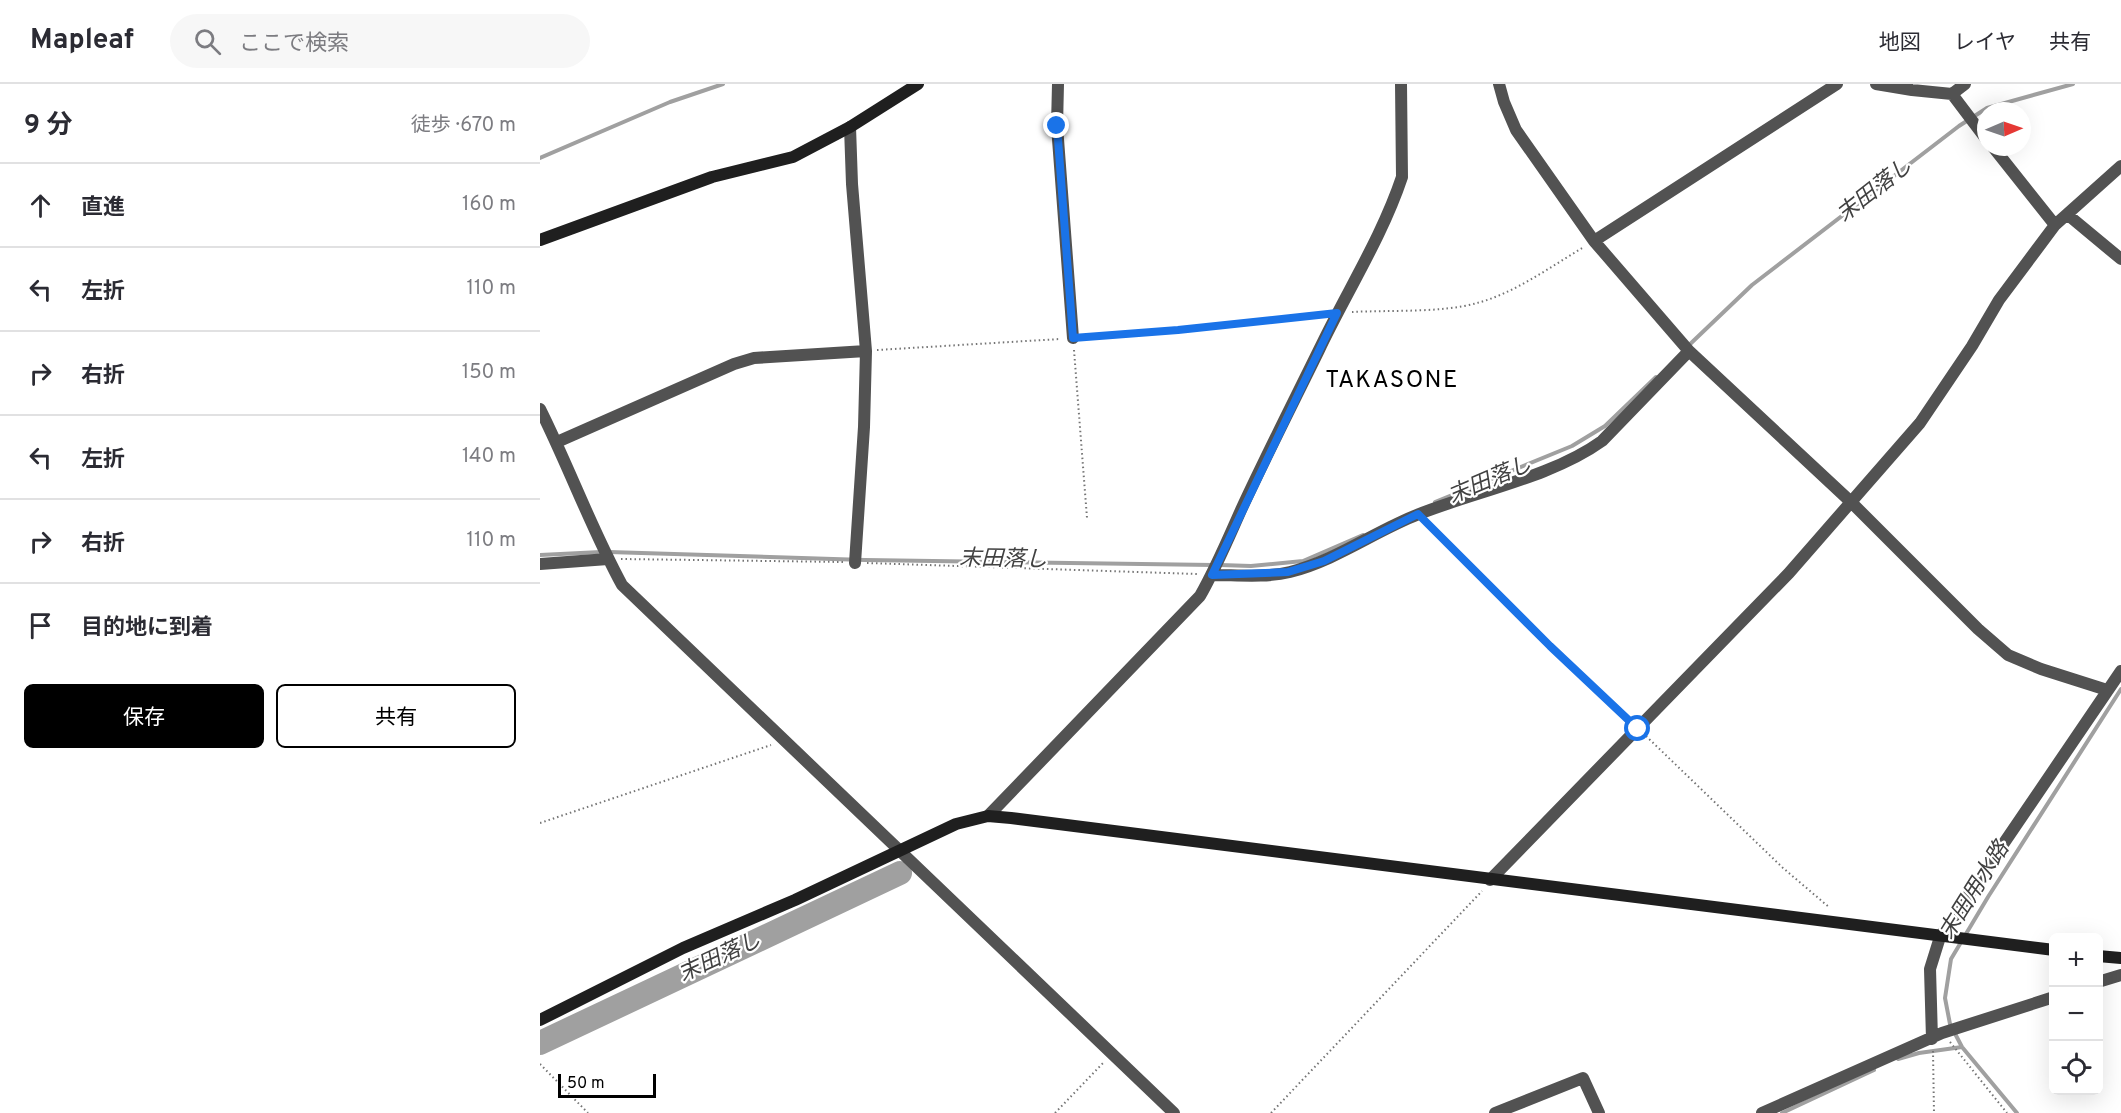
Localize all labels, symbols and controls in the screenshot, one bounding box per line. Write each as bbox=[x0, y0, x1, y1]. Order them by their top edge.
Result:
search box bbox=[170, 14, 590, 68]
text: Mapleaf bbox=[30, 23, 134, 59]
icon: search bbox=[191, 25, 224, 58]
text: 地図 bbox=[1879, 30, 1921, 57]
text: レイヤ bbox=[1954, 30, 2016, 57]
text: 共有 bbox=[2049, 30, 2091, 57]
text: ここで検索 bbox=[239, 31, 349, 58]
north arrow bbox=[1977, 102, 2031, 156]
text: 9 分 bbox=[24, 110, 72, 143]
route end bbox=[1043, 112, 1069, 138]
text: 徒歩 · 670 m bbox=[411, 113, 516, 139]
water label: 末田落し bbox=[1832, 153, 1918, 229]
icon: ahead bbox=[24, 189, 57, 222]
text: 160 m bbox=[462, 192, 516, 218]
text: 直進 bbox=[81, 195, 125, 222]
icon: left bbox=[24, 273, 57, 306]
text: 110 m bbox=[467, 276, 516, 302]
text: 左折 bbox=[81, 279, 125, 306]
icon: right bbox=[24, 357, 57, 390]
text: 150 m bbox=[462, 360, 516, 386]
text: 右折 bbox=[81, 363, 125, 390]
district label: TAKASONE bbox=[1325, 366, 1459, 396]
icon: left bbox=[24, 441, 57, 474]
text: 140 m bbox=[462, 444, 516, 470]
text: 左折 bbox=[81, 447, 125, 474]
water label: 末田落し bbox=[1444, 451, 1536, 511]
icon: right bbox=[24, 525, 57, 558]
text: 110 m bbox=[467, 528, 516, 554]
text: 右折 bbox=[81, 531, 125, 558]
water label: 末田落し bbox=[959, 546, 1047, 574]
icon: arrive bbox=[24, 609, 57, 642]
text: 目的地に到着 bbox=[81, 615, 213, 642]
button: 保存 bbox=[24, 684, 264, 748]
button: 共有 bbox=[276, 684, 516, 748]
route start bbox=[1624, 715, 1650, 741]
water label: 末田用水路 bbox=[1934, 836, 2017, 945]
water label: 末田落し bbox=[674, 927, 766, 989]
map controls bbox=[2049, 933, 2103, 1095]
button: + bbox=[2049, 933, 2103, 987]
button: − bbox=[2049, 987, 2103, 1041]
button: locate bbox=[2049, 1041, 2103, 1095]
scale bar bbox=[558, 1071, 656, 1098]
text: 50 m bbox=[567, 1074, 605, 1094]

